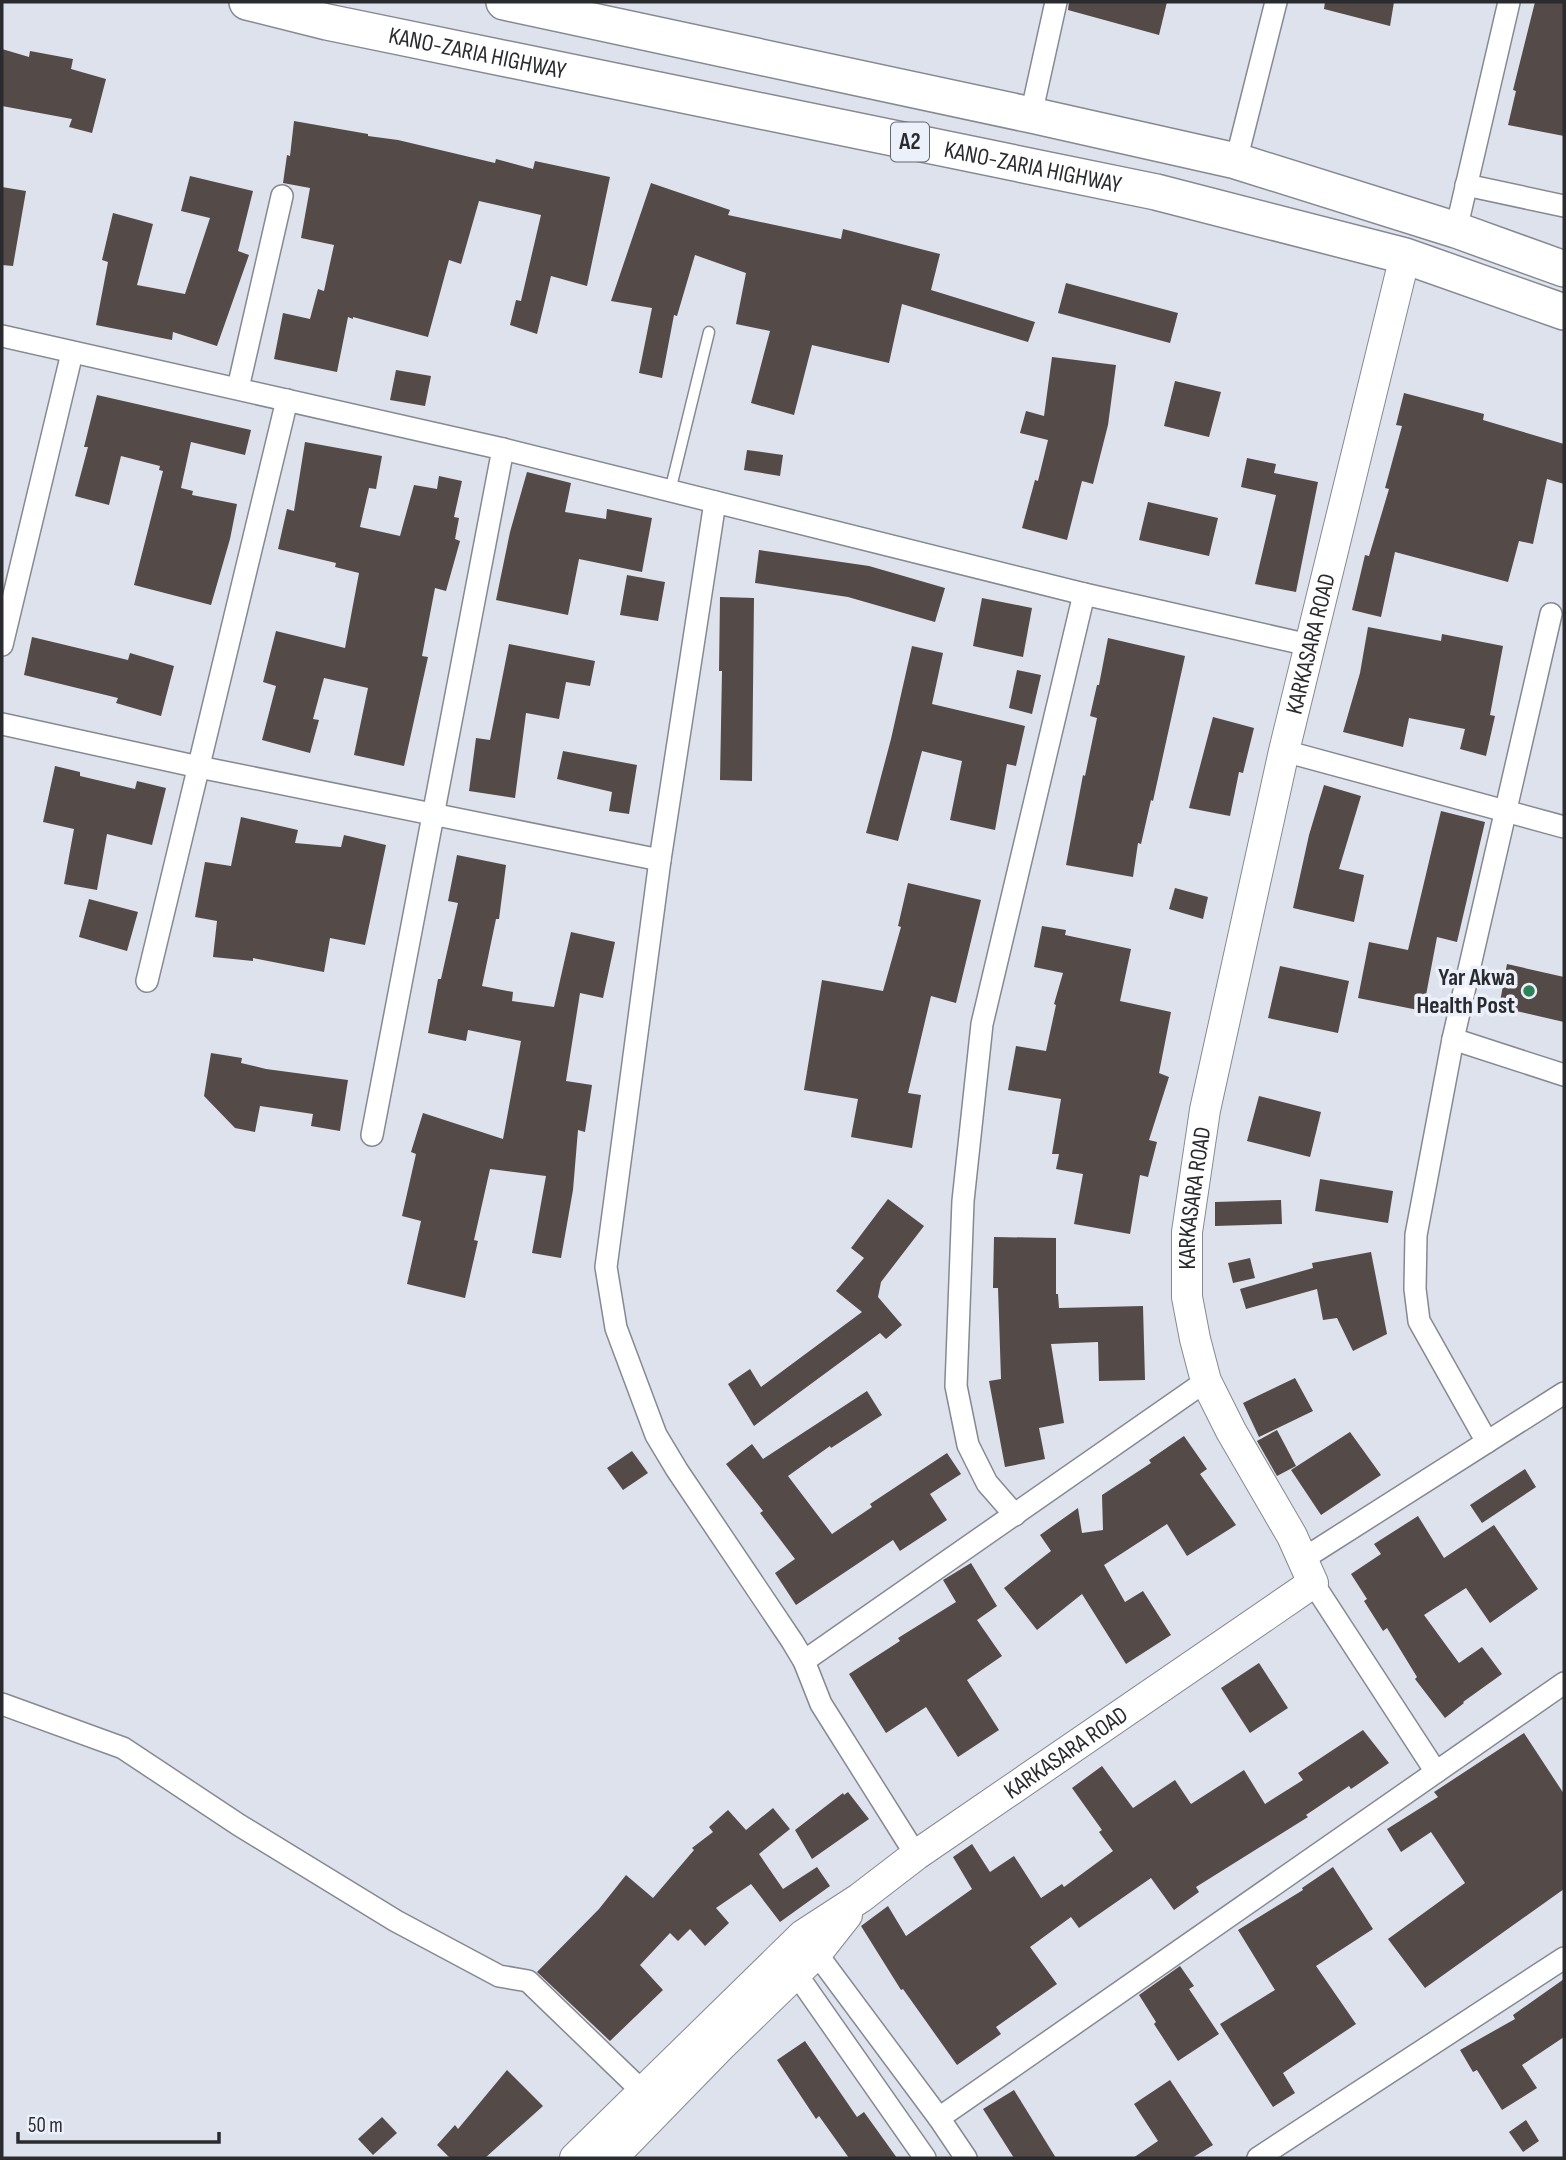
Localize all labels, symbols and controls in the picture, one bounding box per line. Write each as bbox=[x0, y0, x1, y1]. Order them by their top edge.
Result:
street label: KANO-ZARIA HIGHWAY bbox=[386, 21, 569, 85]
road number: A2 bbox=[891, 122, 929, 162]
street label: KANO-ZARIA HIGHWAY bbox=[942, 134, 1124, 199]
street label: KARKASARA ROAD bbox=[1279, 570, 1341, 717]
place label: Yar Akwa Health Post bbox=[1416, 963, 1515, 1020]
marker: Yar Akwa Health Post bbox=[1521, 983, 1537, 999]
street label: KARKASARA ROAD bbox=[1172, 1125, 1217, 1270]
street label: KARKASARA ROAD bbox=[998, 1700, 1133, 1805]
scale bar bbox=[18, 2100, 219, 2144]
text: 50 m bbox=[28, 2113, 63, 2138]

